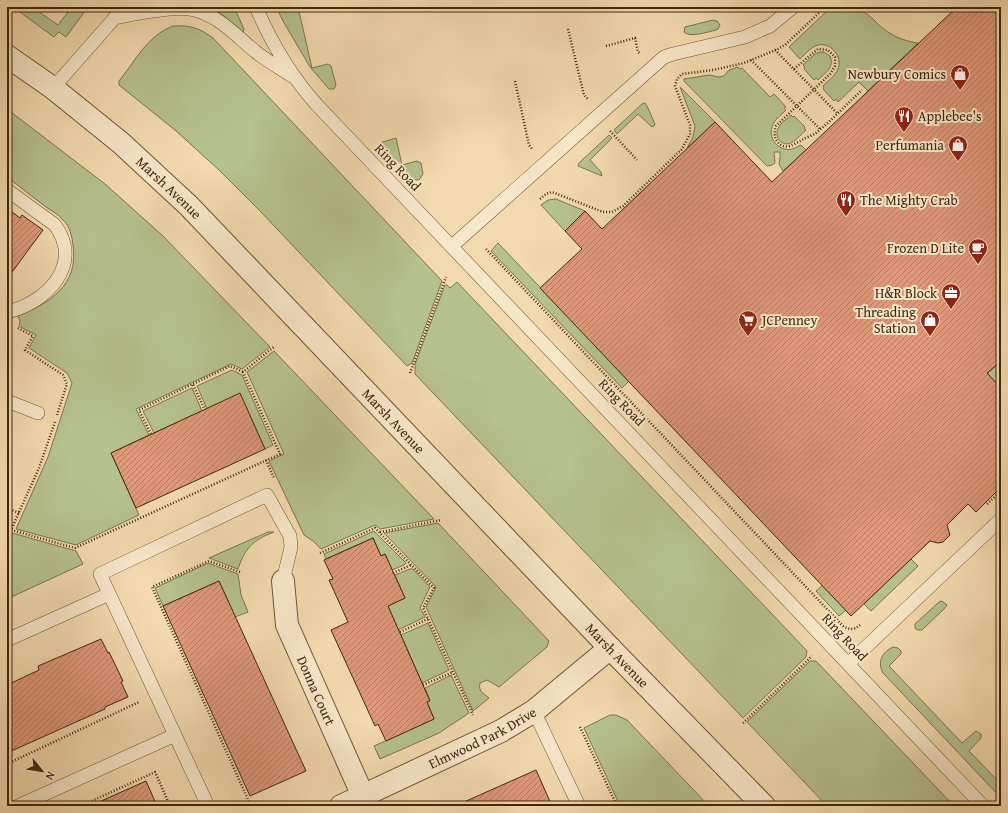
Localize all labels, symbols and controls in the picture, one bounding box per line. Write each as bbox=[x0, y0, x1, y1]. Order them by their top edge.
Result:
shop icon: Newbury Comics bbox=[949, 63, 971, 91]
place label: Newbury Comics bbox=[848, 64, 946, 84]
restaurant icon: Applebee's bbox=[893, 105, 915, 133]
place label: Applebee's bbox=[918, 106, 982, 126]
shop icon: Perfumania bbox=[947, 134, 969, 162]
place label: Perfumania bbox=[876, 135, 944, 155]
street label: Ring Road bbox=[370, 139, 426, 196]
street label: Marsh Avenue bbox=[132, 152, 207, 224]
restaurant icon: The Mighty Crab bbox=[835, 189, 857, 217]
place label: The Mighty Crab bbox=[860, 190, 958, 210]
cafe icon: Frozen D Lite bbox=[967, 237, 989, 265]
place label: Frozen D Lite bbox=[887, 238, 964, 258]
office icon: H&R Block bbox=[940, 282, 962, 310]
place label: H&R Block bbox=[875, 283, 938, 303]
place label: Threading Station bbox=[855, 302, 916, 338]
supermarket icon: JCPenney bbox=[737, 309, 759, 337]
shop icon: Threading Station bbox=[919, 309, 941, 337]
place label: JCPenney bbox=[760, 310, 817, 330]
street label: Ring Road bbox=[594, 374, 650, 431]
street label: Marsh Avenue bbox=[358, 384, 430, 458]
street label: Ring Road bbox=[817, 609, 873, 666]
street label: Marsh Avenue bbox=[581, 618, 654, 693]
street label: Donna Court bbox=[292, 653, 340, 729]
street label: Elmwood Park Drive bbox=[425, 702, 540, 774]
north arrow bbox=[22, 751, 62, 791]
text: N bbox=[42, 769, 59, 784]

